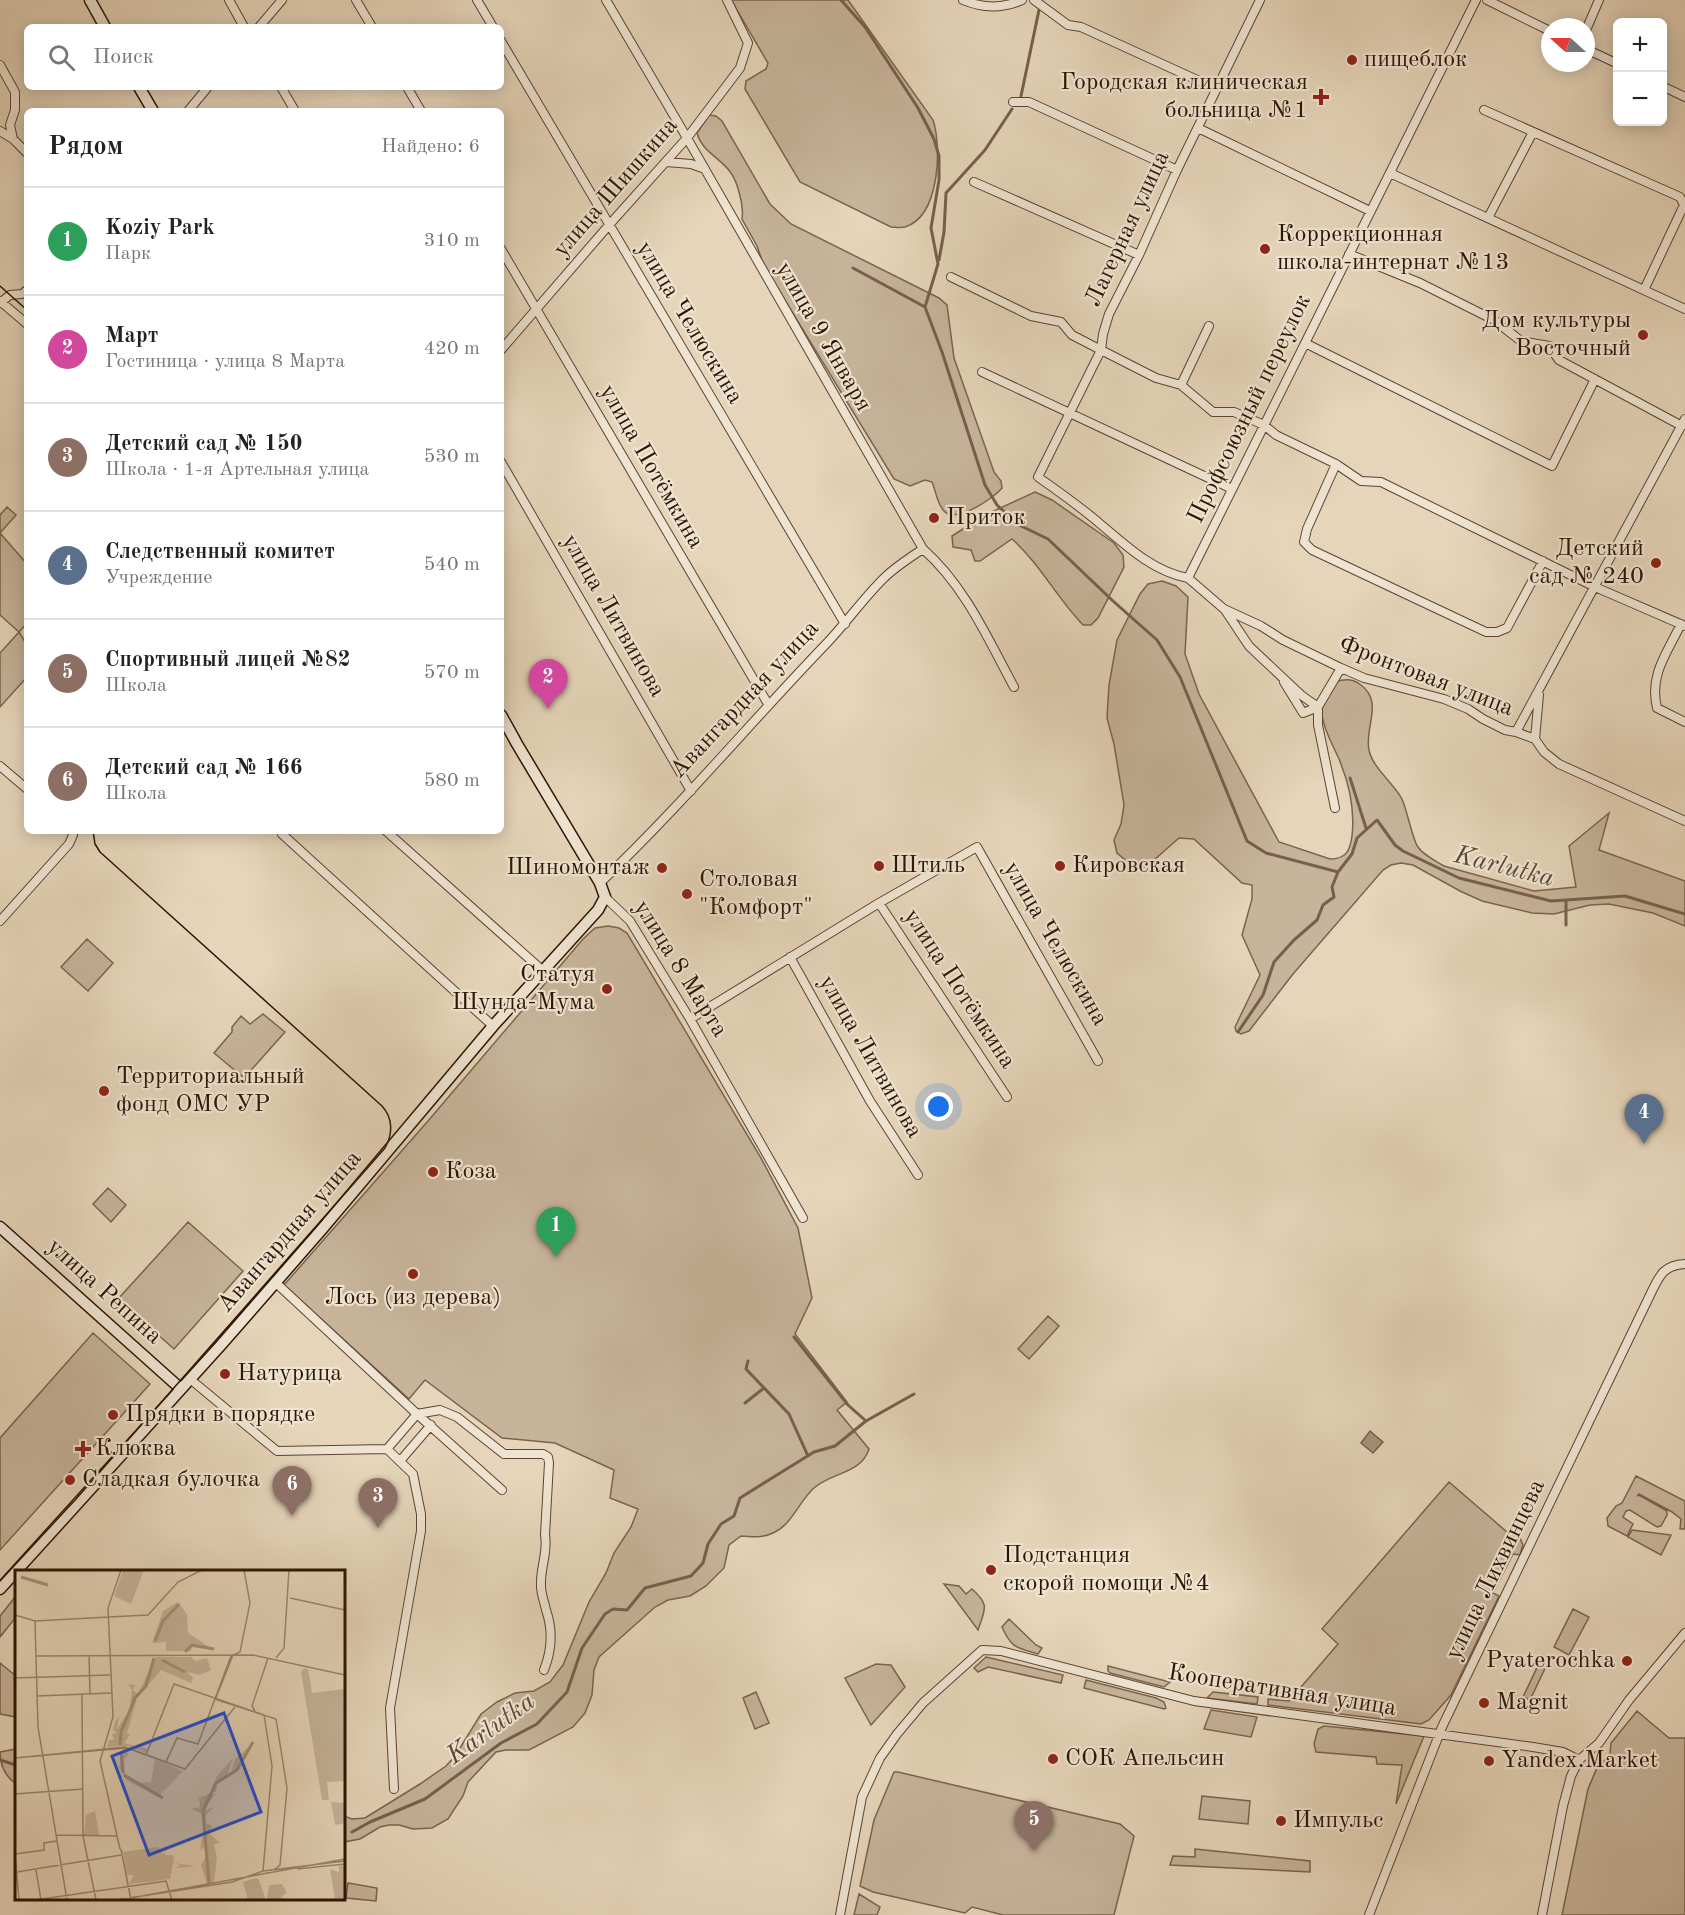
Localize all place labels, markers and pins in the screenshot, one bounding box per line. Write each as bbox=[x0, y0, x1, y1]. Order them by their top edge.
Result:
place label: пищеблок bbox=[1364, 48, 1467, 72]
marker: пищеблок bbox=[1345, 53, 1359, 67]
place label: Городская клиническая больница №1 bbox=[1060, 71, 1308, 123]
marker: Городская клиническая больница №1 bbox=[1312, 88, 1330, 106]
place label: Коррекционная школа-интернат №13 bbox=[1277, 223, 1509, 275]
marker: Коррекционная школа-интернат №13 bbox=[1258, 242, 1272, 256]
place label: Дом культуры Восточный bbox=[1482, 309, 1631, 361]
marker: Дом культуры Восточный bbox=[1636, 328, 1650, 342]
place label: Приток bbox=[946, 506, 1026, 530]
marker: Приток bbox=[927, 511, 941, 525]
place label: Детский сад № 240 bbox=[1529, 537, 1644, 589]
marker: Детский сад № 240 bbox=[1649, 556, 1663, 570]
pin: 2 bbox=[528, 660, 568, 709]
place label: Штиль bbox=[891, 854, 965, 878]
place label: Кировская bbox=[1072, 854, 1185, 878]
place label: Шиномонтаж bbox=[506, 856, 650, 880]
marker: Штиль bbox=[872, 859, 886, 873]
marker: Кировская bbox=[1053, 859, 1067, 873]
marker: Шиномонтаж bbox=[655, 861, 669, 875]
place label: Столовая "Комфорт" bbox=[699, 868, 813, 920]
marker: Столовая "Комфорт" bbox=[680, 887, 694, 901]
place label: Статуя Шунда-Мума bbox=[452, 963, 595, 1015]
marker: Статуя Шунда-Мума bbox=[600, 982, 614, 996]
place label: Территориальный фонд ОМС УР bbox=[116, 1065, 305, 1117]
marker: Территориальный фонд ОМС УР bbox=[97, 1084, 111, 1098]
pin: 4 bbox=[1624, 1094, 1664, 1144]
place label: Коза bbox=[445, 1160, 497, 1184]
marker: Коза bbox=[426, 1165, 440, 1179]
pin: 1 bbox=[536, 1208, 576, 1257]
marker: Лось (из дерева) bbox=[406, 1267, 420, 1281]
place label: Лось (из дерева) bbox=[325, 1286, 501, 1310]
place label: Натурица bbox=[237, 1362, 342, 1386]
marker: Натурица bbox=[218, 1367, 232, 1381]
place label: Прядки в порядке bbox=[125, 1403, 315, 1427]
marker: Прядки в порядке bbox=[106, 1408, 120, 1422]
place label: Клюква bbox=[95, 1437, 176, 1461]
marker: Клюква bbox=[76, 1442, 90, 1456]
pin: 6 bbox=[272, 1466, 312, 1516]
place label: Сладкая булочка bbox=[82, 1468, 260, 1492]
marker: Сладкая булочка bbox=[63, 1473, 77, 1487]
pin: 3 bbox=[358, 1478, 398, 1528]
place label: Подстанция скорой помощи №4 bbox=[1003, 1544, 1210, 1596]
marker: Подстанция скорой помощи №4 bbox=[984, 1563, 998, 1577]
place label: Pyaterochka bbox=[1486, 1649, 1615, 1673]
marker: Pyaterochka bbox=[1620, 1654, 1634, 1668]
place label: Magnit bbox=[1496, 1691, 1569, 1715]
marker: Magnit bbox=[1477, 1696, 1491, 1710]
place label: СОК Апельсин bbox=[1065, 1747, 1224, 1771]
place label: Yandex.Market bbox=[1501, 1749, 1658, 1773]
marker: СОК Апельсин bbox=[1046, 1752, 1060, 1766]
marker: Yandex.Market bbox=[1482, 1754, 1496, 1768]
pin: 5 bbox=[1014, 1802, 1054, 1851]
place label: Импульс bbox=[1293, 1809, 1384, 1833]
marker: Импульс bbox=[1274, 1814, 1288, 1828]

